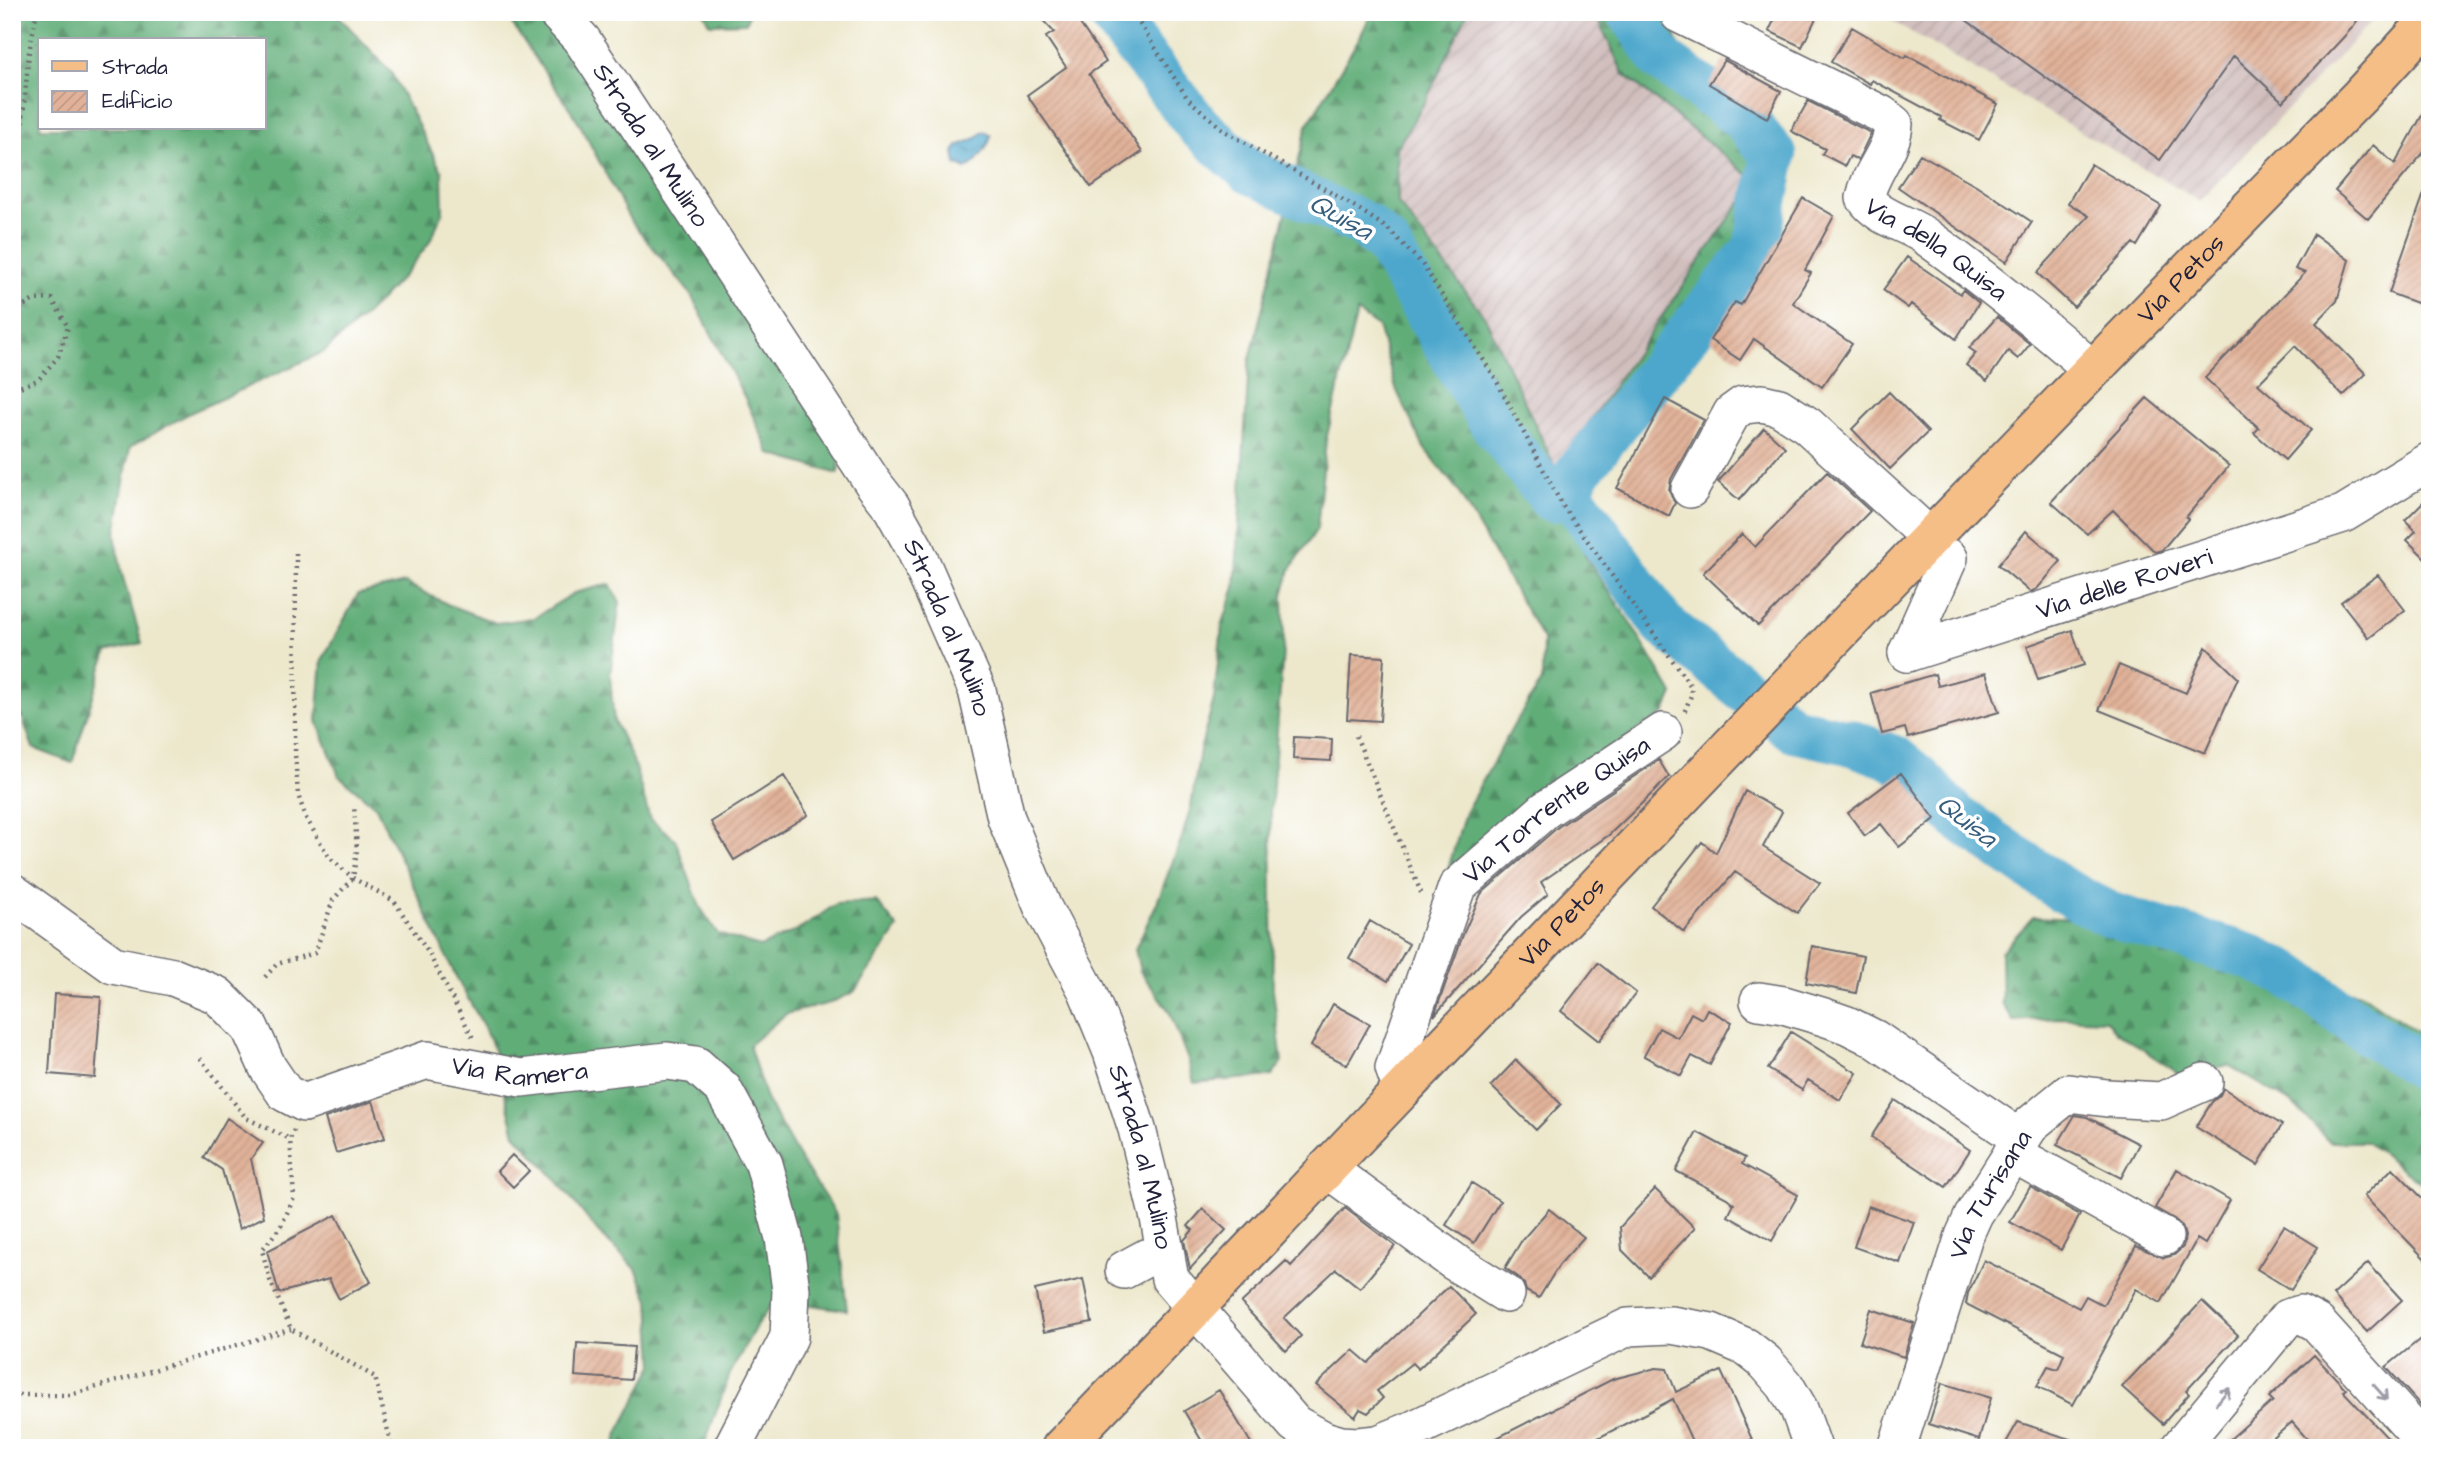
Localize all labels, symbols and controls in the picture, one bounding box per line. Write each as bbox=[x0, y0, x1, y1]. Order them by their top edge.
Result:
legend bbox=[38, 38, 266, 130]
text: Strada bbox=[102, 53, 168, 82]
street label: Strada al Mulino bbox=[584, 56, 718, 235]
text: Edificio bbox=[102, 87, 172, 116]
water label: Quisa bbox=[1302, 184, 1381, 251]
street label: Via della Quisa bbox=[1856, 189, 2015, 310]
street label: Via Petos bbox=[2129, 226, 2233, 332]
street label: Strada al Mulino bbox=[895, 532, 1000, 720]
street label: Via delle Roveri bbox=[2032, 539, 2217, 629]
street label: Via Torrente Quisa bbox=[1454, 727, 1657, 893]
water label: Quisa bbox=[1929, 785, 2007, 858]
street label: Via Petos bbox=[1510, 869, 1614, 976]
street label: Via Ramera bbox=[448, 1047, 590, 1097]
street label: Strada al Mulino bbox=[1099, 1060, 1182, 1252]
street label: Via Turisana bbox=[1940, 1123, 2041, 1264]
one-way arrow bbox=[2372, 1383, 2388, 1401]
one-way arrow bbox=[2215, 1387, 2230, 1405]

